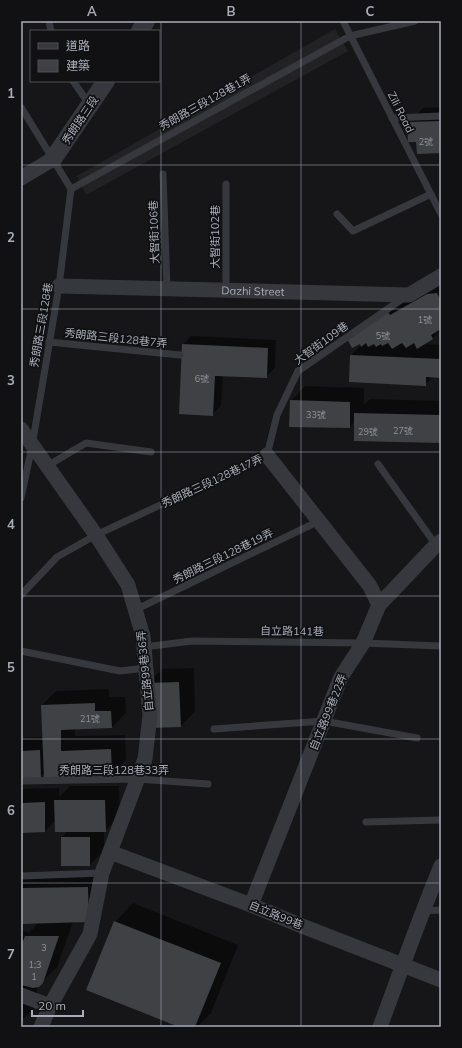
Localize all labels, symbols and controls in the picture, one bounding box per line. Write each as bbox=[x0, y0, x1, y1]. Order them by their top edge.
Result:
text: A bbox=[87, 3, 97, 19]
text: B bbox=[227, 3, 236, 19]
text: C bbox=[366, 3, 375, 19]
legend bbox=[30, 30, 160, 82]
text: 道路 bbox=[66, 38, 90, 53]
text: 建築 bbox=[66, 58, 90, 73]
street label: 秀朗路三段128巷1弄 bbox=[156, 71, 254, 133]
text: 1 bbox=[7, 85, 15, 101]
street label: Zili Road bbox=[385, 89, 417, 135]
street label: 秀朗路三段 bbox=[59, 93, 101, 147]
house number: 2號 bbox=[419, 136, 433, 147]
street label: 大智街106巷 bbox=[146, 200, 162, 264]
street label: 大智街102巷 bbox=[208, 205, 222, 269]
text: 2 bbox=[7, 229, 15, 245]
street label: 秀朗路三段128巷 bbox=[27, 282, 55, 368]
street label: Dazhi Street bbox=[221, 283, 285, 299]
house number: 1號 bbox=[418, 314, 432, 325]
street label: 大智街109巷 bbox=[291, 319, 351, 367]
street label: 秀朗路三段128巷7弄 bbox=[64, 326, 168, 350]
house number: 5號 bbox=[376, 330, 390, 341]
text: 3 bbox=[7, 372, 15, 388]
house number: 6號 bbox=[195, 373, 209, 384]
house number: 33號 bbox=[306, 409, 326, 420]
house number: 27號 bbox=[393, 425, 413, 436]
house number: 29號 bbox=[358, 426, 378, 437]
street label: 秀朗路三段128巷17弄 bbox=[159, 451, 265, 511]
text: 4 bbox=[7, 516, 15, 532]
street label: 秀朗路三段128巷19弄 bbox=[170, 526, 276, 586]
street label: 自立路141巷 bbox=[260, 623, 324, 639]
street label: 自立路99巷36弄 bbox=[134, 630, 156, 712]
text: 5 bbox=[7, 659, 15, 675]
street label: 自立路99巷22弄 bbox=[306, 672, 350, 752]
house number: 21號 bbox=[80, 713, 100, 724]
street label: 秀朗路三段128巷33弄 bbox=[59, 763, 169, 777]
text: 6 bbox=[7, 802, 15, 818]
street label: 自立路99巷 bbox=[247, 898, 305, 932]
house number: 3 bbox=[41, 942, 47, 953]
text: 7 bbox=[7, 946, 15, 962]
house number: 1;3 bbox=[29, 959, 41, 970]
house number: 1 bbox=[31, 971, 37, 982]
scale bar bbox=[32, 992, 83, 1018]
text: 20 m bbox=[38, 998, 66, 1013]

